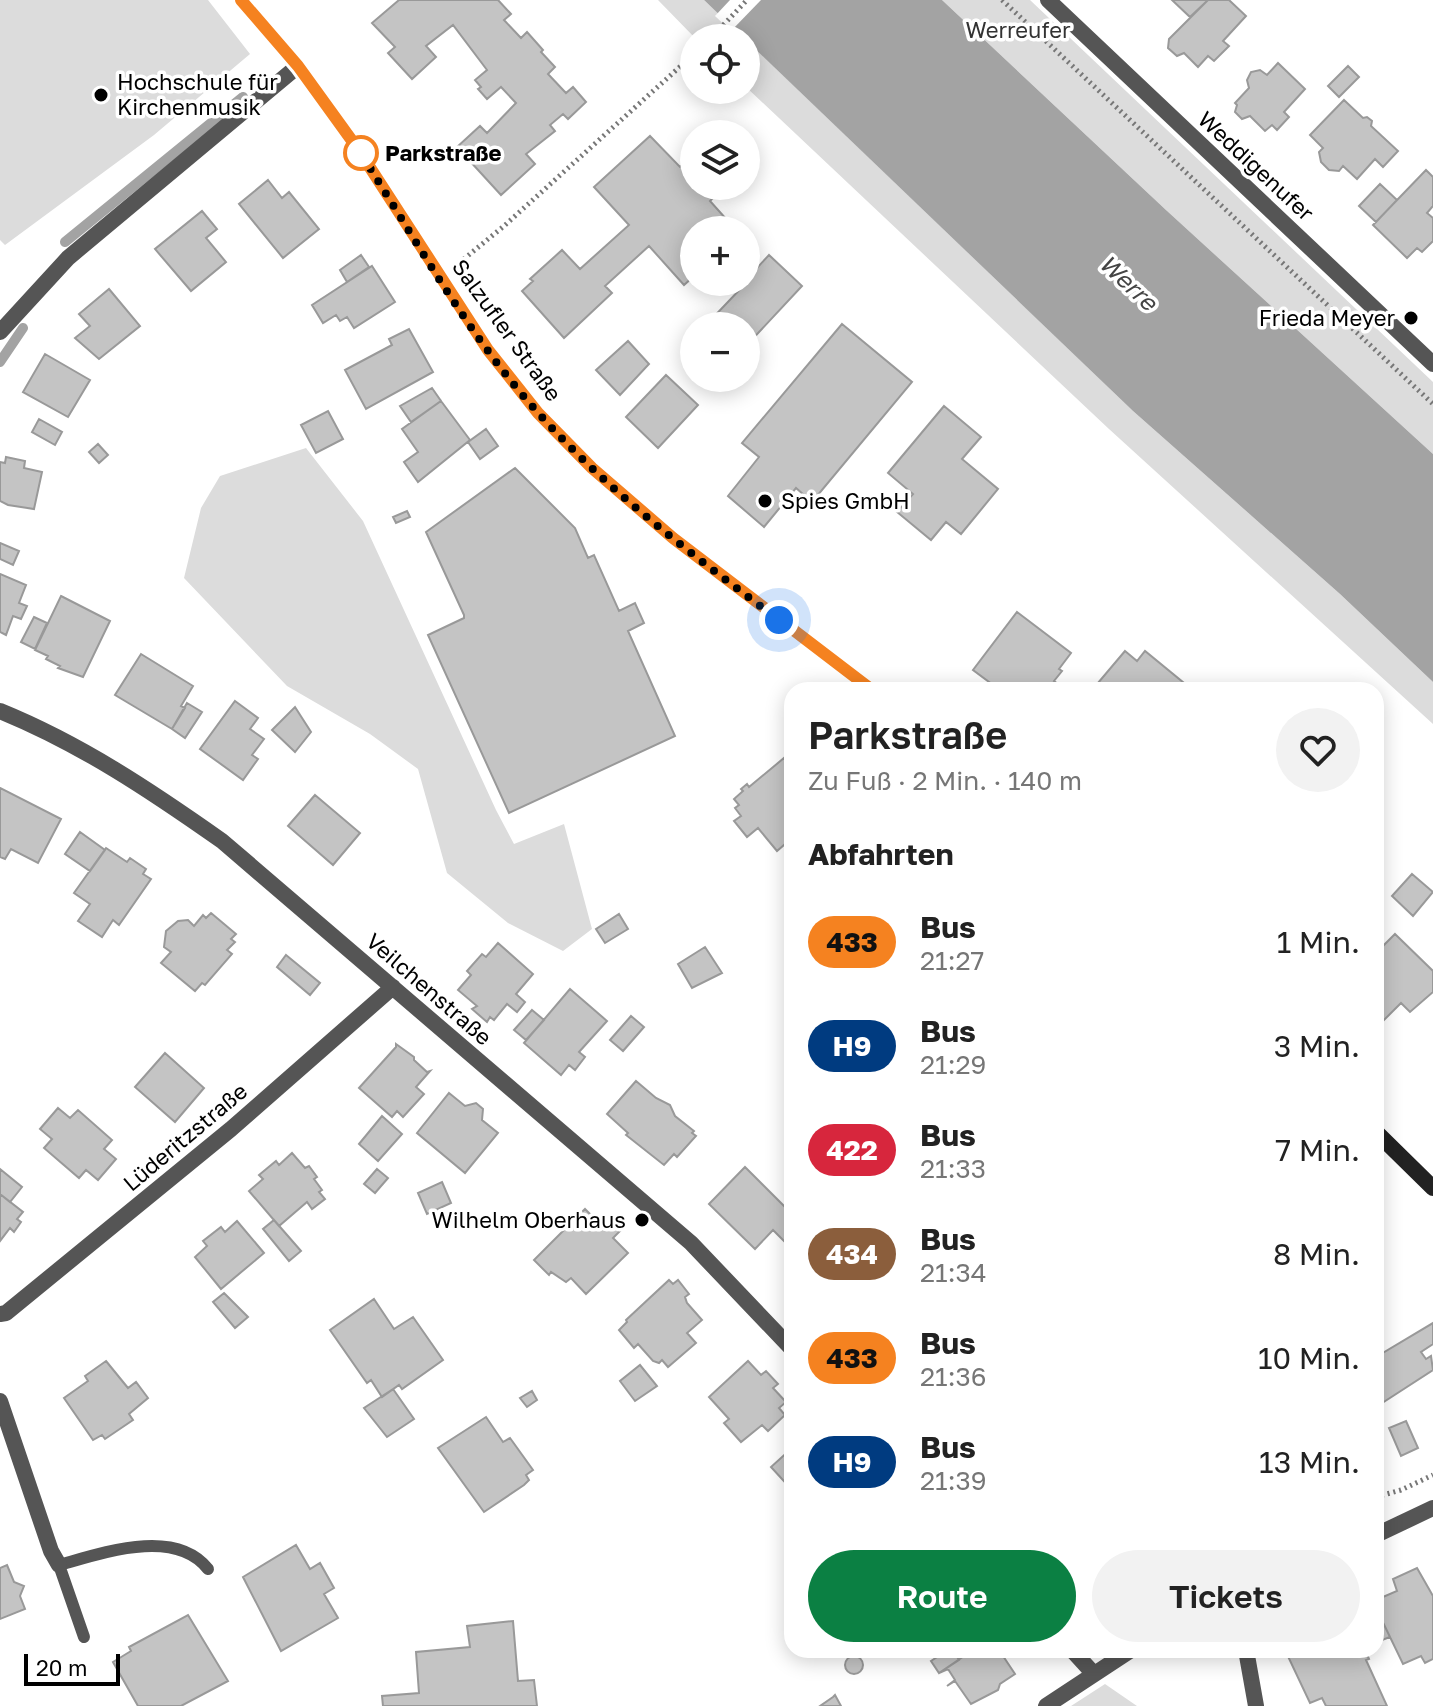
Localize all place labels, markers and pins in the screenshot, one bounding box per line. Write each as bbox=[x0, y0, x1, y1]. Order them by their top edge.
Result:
place label: Hochschule für Kirchenmusik bbox=[117, 68, 278, 120]
marker: Hochschule für Kirchenmusik bbox=[92, 86, 110, 104]
marker: Parkstraße bbox=[344, 136, 378, 170]
place label: Parkstraße bbox=[385, 139, 502, 166]
place label: Frieda Meyer bbox=[1259, 304, 1395, 331]
marker: Frieda Meyer bbox=[1402, 309, 1420, 327]
place label: Spies GmbH bbox=[781, 487, 910, 514]
marker: Spies GmbH bbox=[756, 492, 774, 510]
place label: Wilhelm Oberhaus bbox=[432, 1206, 626, 1233]
marker: Wilhelm Oberhaus bbox=[633, 1211, 651, 1229]

